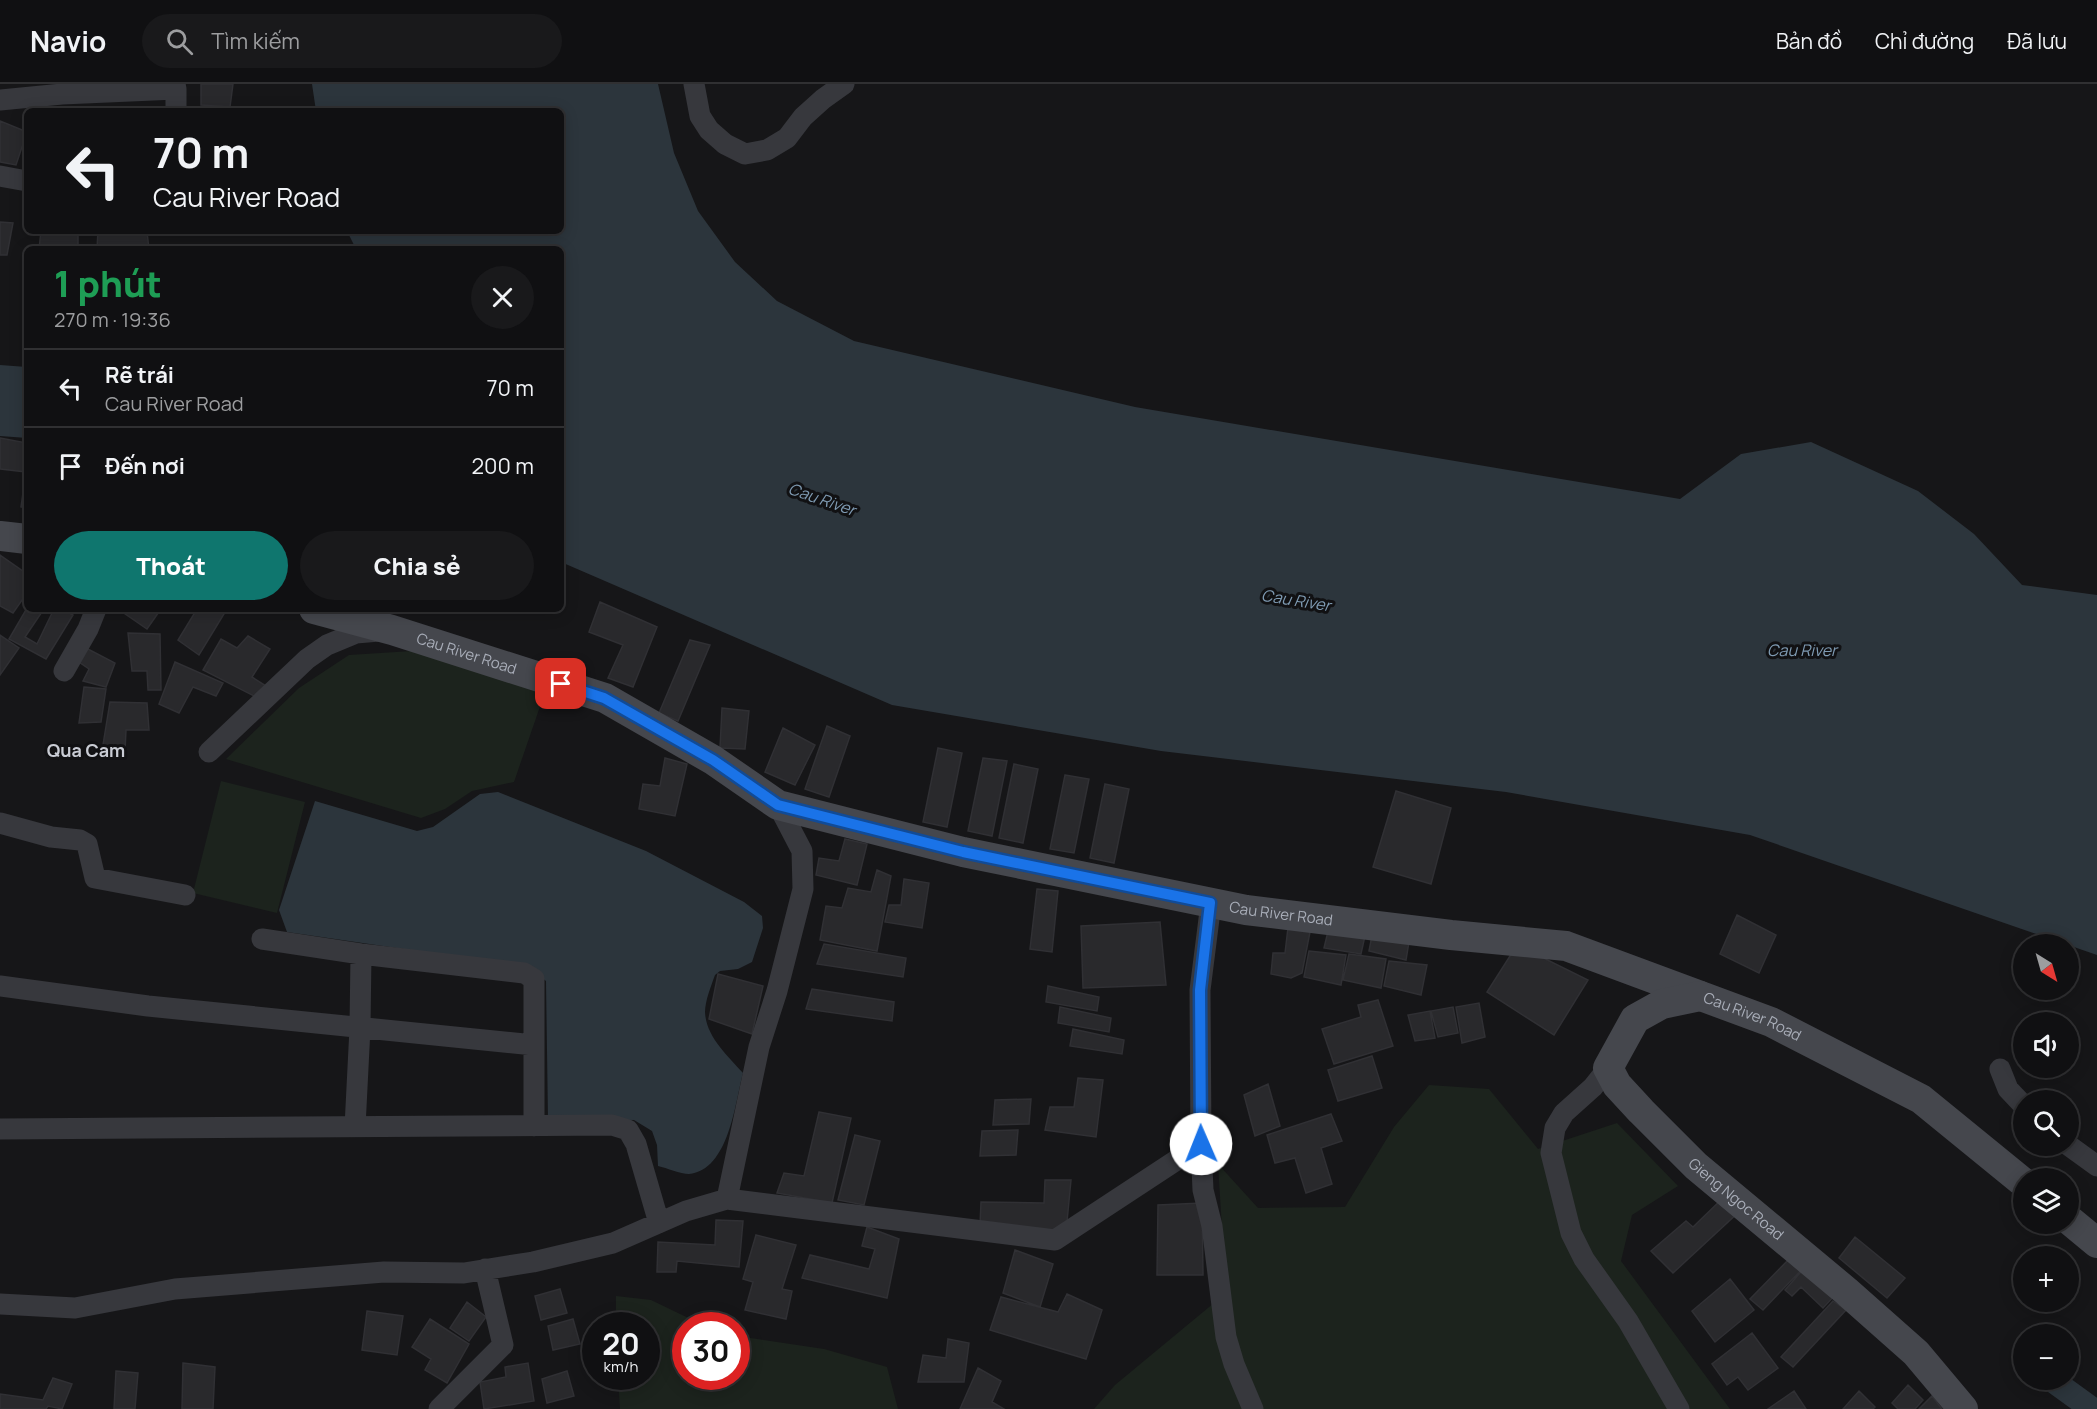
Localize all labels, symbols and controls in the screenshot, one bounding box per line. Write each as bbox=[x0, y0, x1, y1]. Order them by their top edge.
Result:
search box bbox=[142, 14, 562, 68]
text: Navio bbox=[30, 22, 106, 60]
icon: search bbox=[163, 25, 196, 58]
text: Tìm kiếm bbox=[211, 26, 300, 56]
text: Bản đồ bbox=[1776, 27, 1842, 55]
text: Chỉ đường bbox=[1875, 27, 1974, 55]
text: Đã lưu bbox=[2007, 27, 2067, 55]
text: 70 m bbox=[153, 123, 249, 181]
icon: left bbox=[54, 132, 132, 210]
text: Cau River Road bbox=[153, 178, 340, 215]
text: 1 phút bbox=[54, 259, 162, 308]
button: close bbox=[471, 266, 534, 329]
text: 270 m · 19:36 bbox=[54, 306, 171, 333]
text: Rẽ trái bbox=[105, 360, 174, 390]
icon: left bbox=[54, 372, 87, 405]
text: 70 m bbox=[486, 373, 534, 403]
text: Cau River Road bbox=[105, 390, 244, 417]
icon: arrive bbox=[54, 450, 87, 483]
text: Đến nơi bbox=[105, 451, 185, 481]
text: 200 m bbox=[472, 451, 534, 481]
water label: Cau River bbox=[785, 477, 861, 521]
button: Thoát bbox=[54, 531, 288, 600]
button: Chia sẻ bbox=[300, 531, 534, 600]
water label: Cau River bbox=[1260, 584, 1334, 617]
street label: Cau River Road bbox=[414, 627, 519, 679]
water label: Cau River bbox=[1767, 639, 1839, 661]
pin bbox=[535, 658, 586, 709]
icon: arrive bbox=[544, 667, 577, 700]
district label: Qua Cam bbox=[47, 738, 125, 762]
street label: Cau River Road bbox=[1228, 896, 1334, 930]
north arrow bbox=[2013, 934, 2079, 1000]
map controls bbox=[2013, 934, 2079, 1390]
street label: Cau River Road bbox=[1701, 987, 1805, 1046]
button: sound bbox=[2013, 1012, 2079, 1078]
button: search bbox=[2013, 1090, 2079, 1156]
position arrow bbox=[1169, 1112, 1233, 1176]
street label: Gieng Ngoc Road bbox=[1684, 1153, 1788, 1245]
button: layers bbox=[2013, 1168, 2079, 1234]
button: + bbox=[2013, 1246, 2079, 1312]
speed limit sign: 30 bbox=[672, 1312, 750, 1390]
text: 20 bbox=[602, 1323, 640, 1364]
button: − bbox=[2013, 1324, 2079, 1390]
text: km/h bbox=[604, 1356, 638, 1377]

